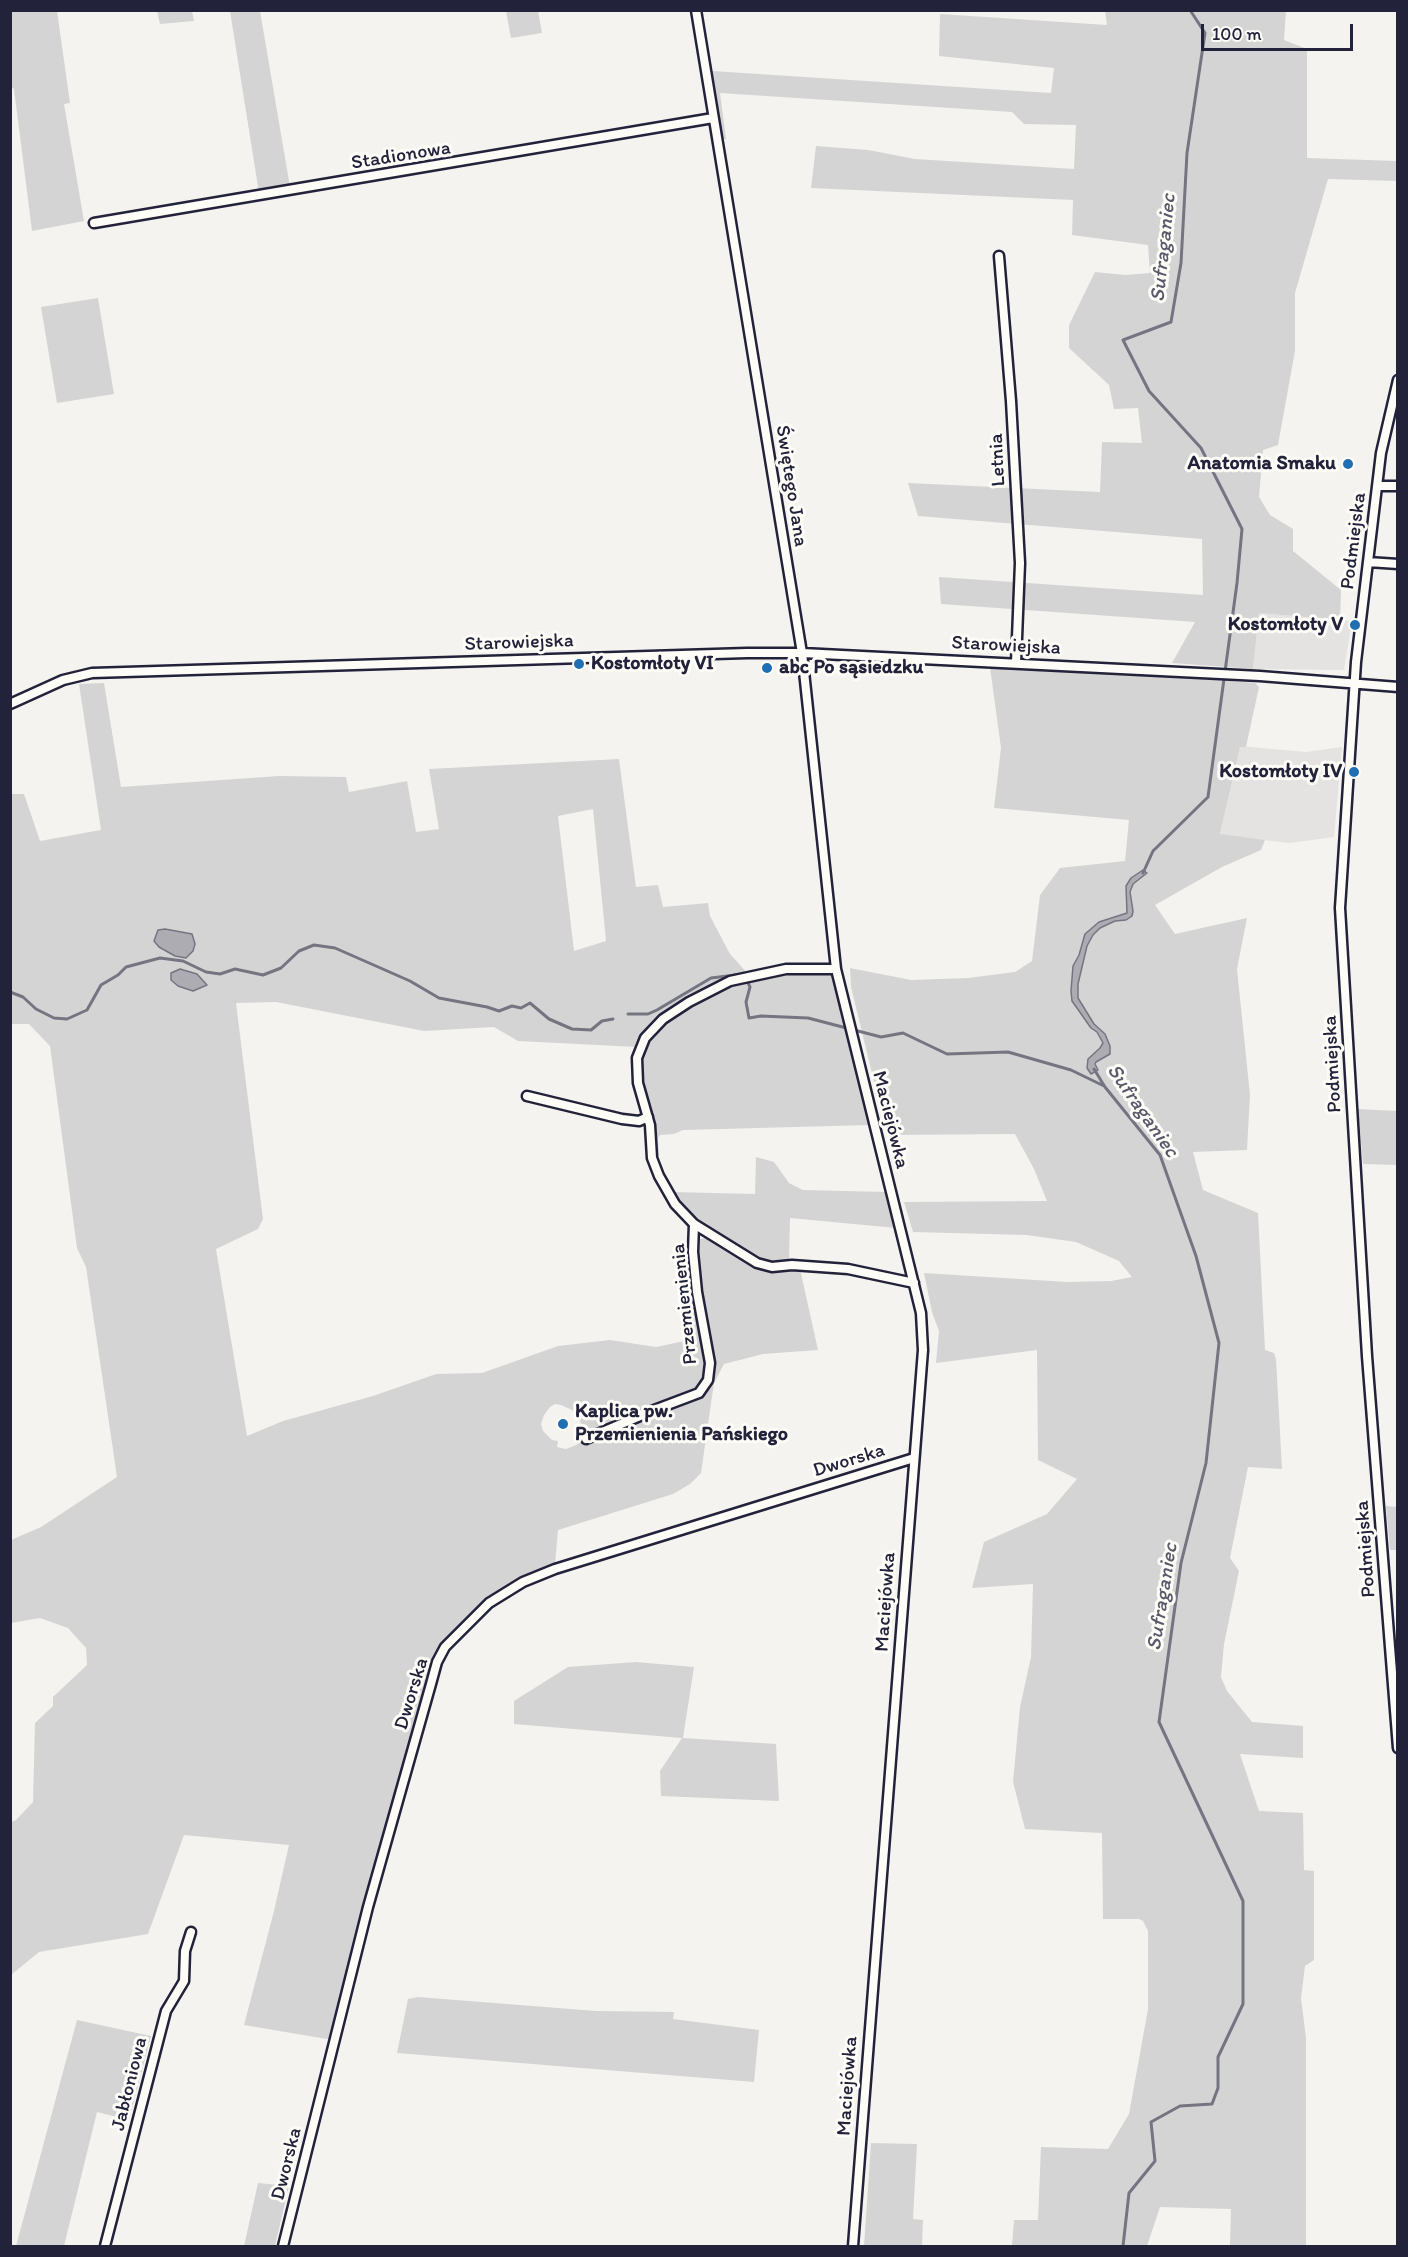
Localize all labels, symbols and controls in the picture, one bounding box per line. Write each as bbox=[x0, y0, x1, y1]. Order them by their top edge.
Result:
scale bar bbox=[1204, 12, 1356, 50]
text: 100 m bbox=[1212, 23, 1262, 45]
street label: Stadionowa bbox=[350, 136, 452, 176]
water label: Sufraganiec bbox=[1146, 193, 1182, 303]
street label: Świętego Jana bbox=[770, 424, 812, 548]
street label: Letnia bbox=[985, 433, 1011, 487]
place label: Anatomia Smaku bbox=[1187, 452, 1336, 476]
marker: Anatomia Smaku bbox=[1341, 457, 1355, 471]
street label: Podmiejska bbox=[1336, 491, 1372, 591]
place label: Kostomłoty V bbox=[1228, 613, 1343, 637]
marker: Kostomłoty V bbox=[1348, 618, 1362, 632]
street label: Starowiejska bbox=[464, 629, 574, 657]
street label: Starowiejska bbox=[951, 631, 1061, 661]
place label: Kostomłoty VI bbox=[591, 652, 714, 676]
place label: abc Po sąsiedzku bbox=[779, 656, 923, 680]
marker: Kostomłoty VI bbox=[572, 657, 586, 671]
marker: abc Po sąsiedzku bbox=[760, 661, 774, 675]
place label: Kostomłoty IV bbox=[1219, 760, 1342, 784]
marker: Kostomłoty IV bbox=[1347, 765, 1361, 779]
street label: Podmiejska bbox=[1318, 1015, 1348, 1113]
water label: Sufraganiec bbox=[1101, 1060, 1183, 1162]
street label: Maciejówka bbox=[866, 1069, 914, 1171]
street label: Przemienienia bbox=[667, 1242, 703, 1366]
place label: Kaplica pw. Przemienienia Pańskiego bbox=[575, 1400, 788, 1447]
marker: Kaplica pw. Przemienienia Pańskiego bbox=[556, 1417, 570, 1431]
street label: Dworska bbox=[810, 1439, 888, 1483]
street label: Podmiejska bbox=[1351, 1500, 1381, 1598]
water label: Sufraganiec bbox=[1142, 1542, 1184, 1652]
street label: Maciejówka bbox=[871, 1551, 901, 1653]
street label: Dworska bbox=[390, 1655, 434, 1733]
street label: Jabłoniowa bbox=[107, 2035, 153, 2133]
street label: Maciejówka bbox=[833, 2035, 863, 2137]
street label: Dworska bbox=[266, 2125, 308, 2203]

